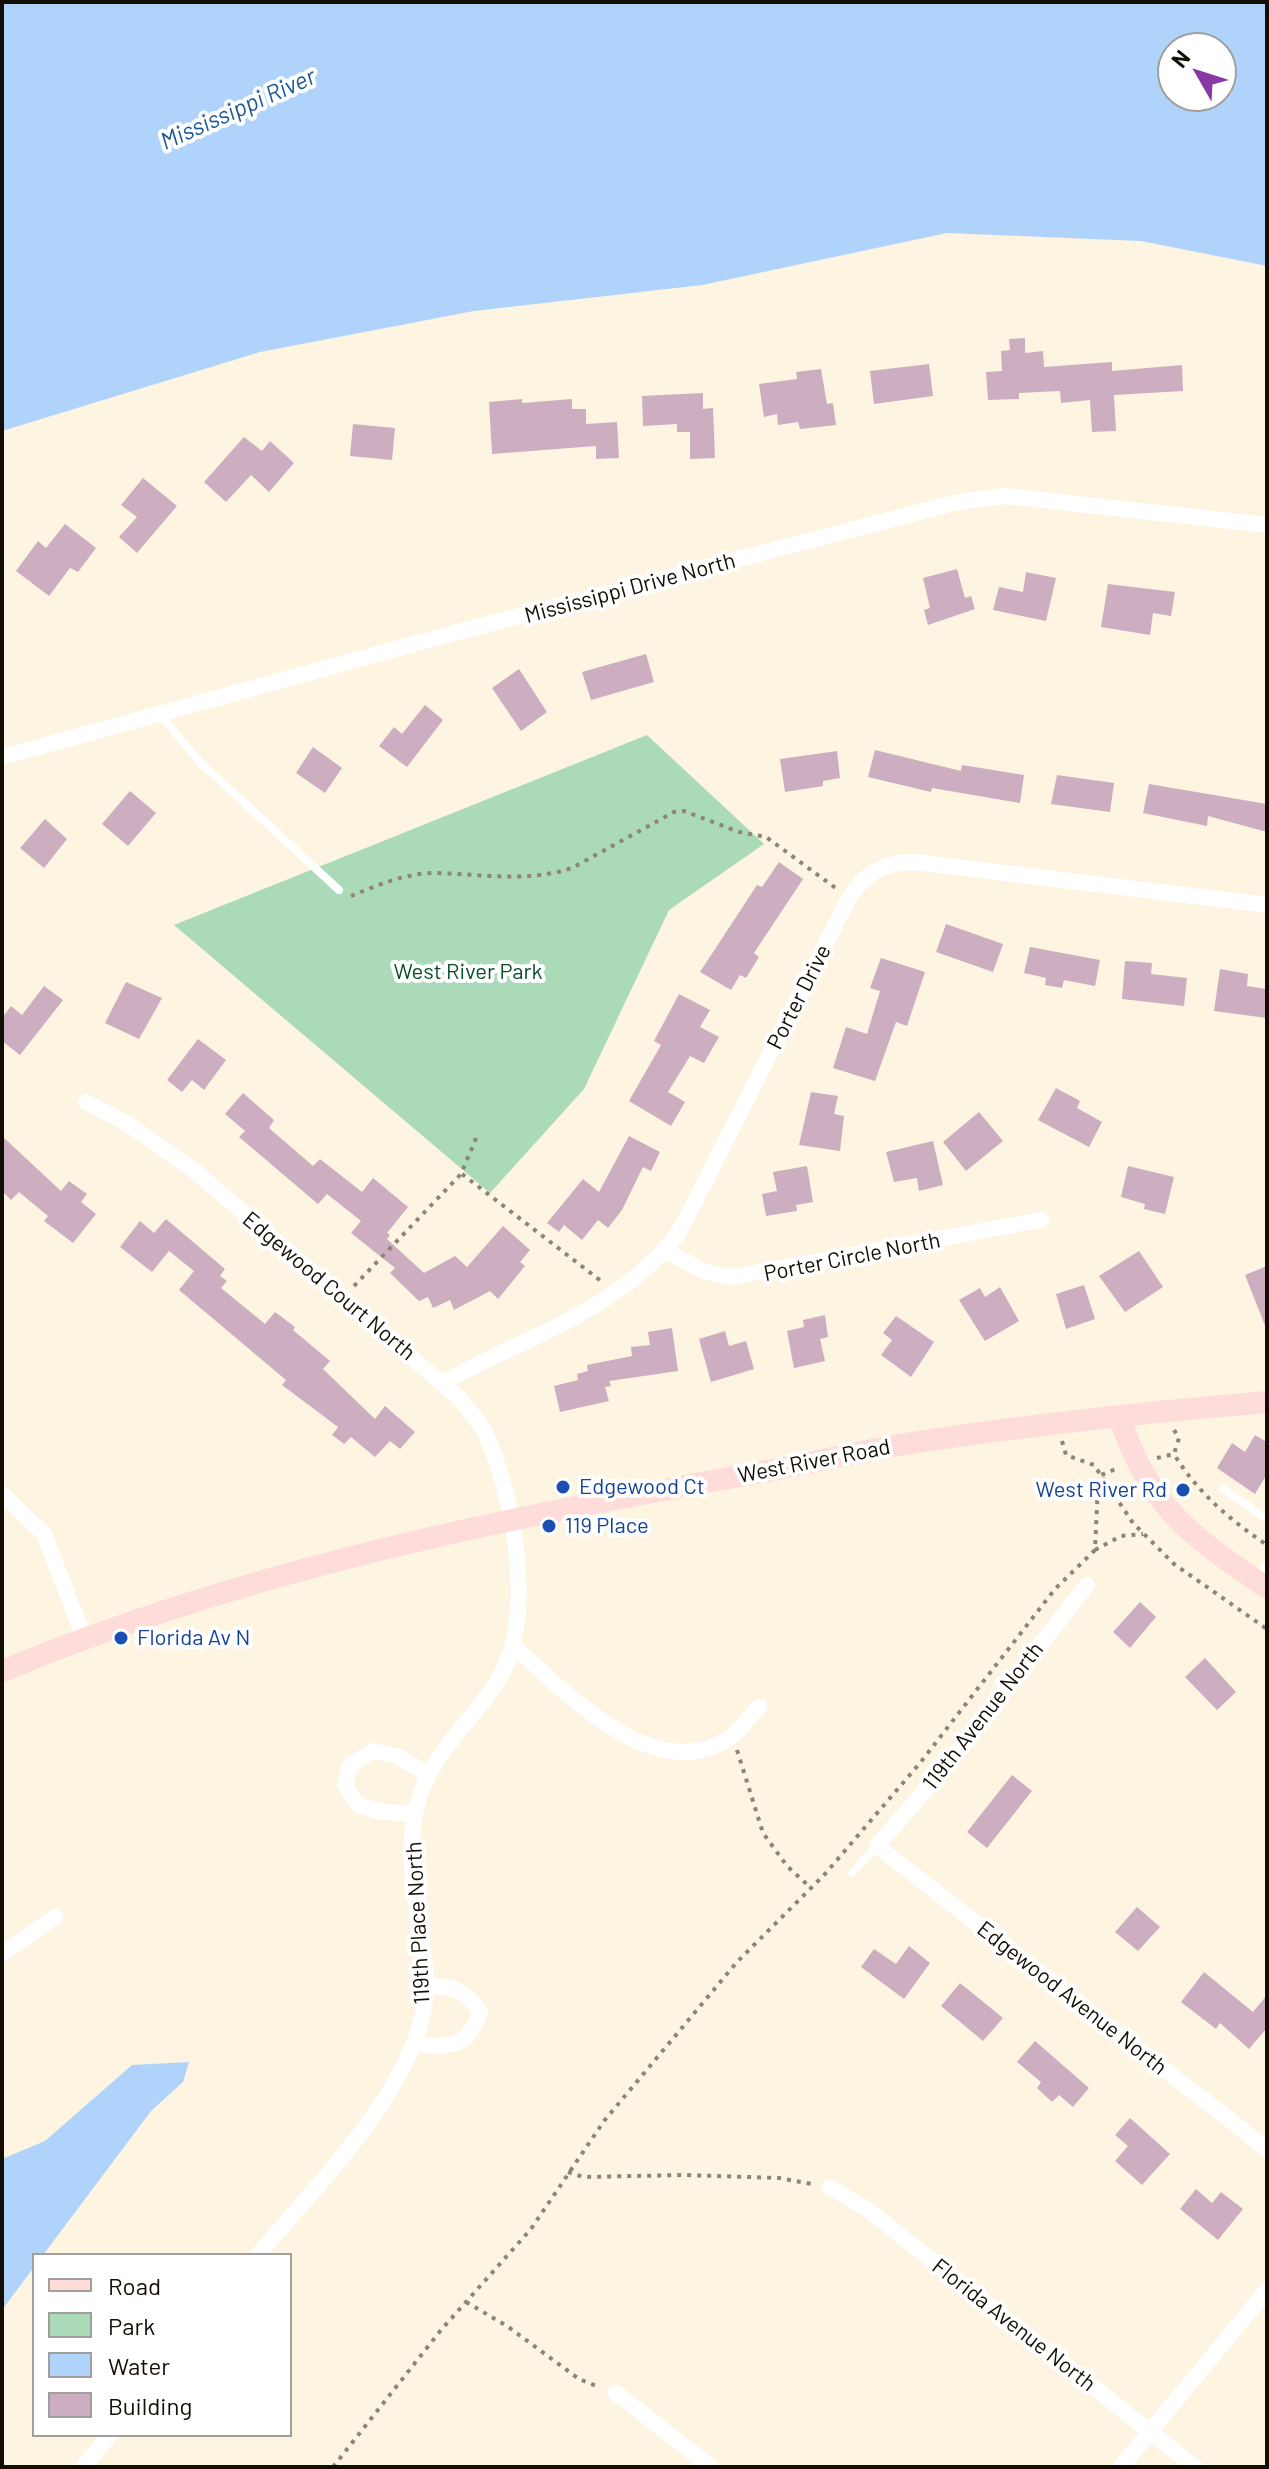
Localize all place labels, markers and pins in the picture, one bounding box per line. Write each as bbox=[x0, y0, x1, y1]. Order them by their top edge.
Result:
place label: Edgewood Ct bbox=[579, 1474, 705, 1500]
place label: West River Rd bbox=[1036, 1477, 1167, 1503]
marker: Edgewood Ct bbox=[554, 1478, 572, 1496]
marker: West River Rd bbox=[1174, 1481, 1192, 1499]
place label: 119 Place bbox=[565, 1513, 649, 1539]
marker: 119 Place bbox=[540, 1517, 558, 1535]
place label: Florida Av N bbox=[137, 1625, 250, 1651]
marker: Florida Av N bbox=[112, 1629, 130, 1647]

